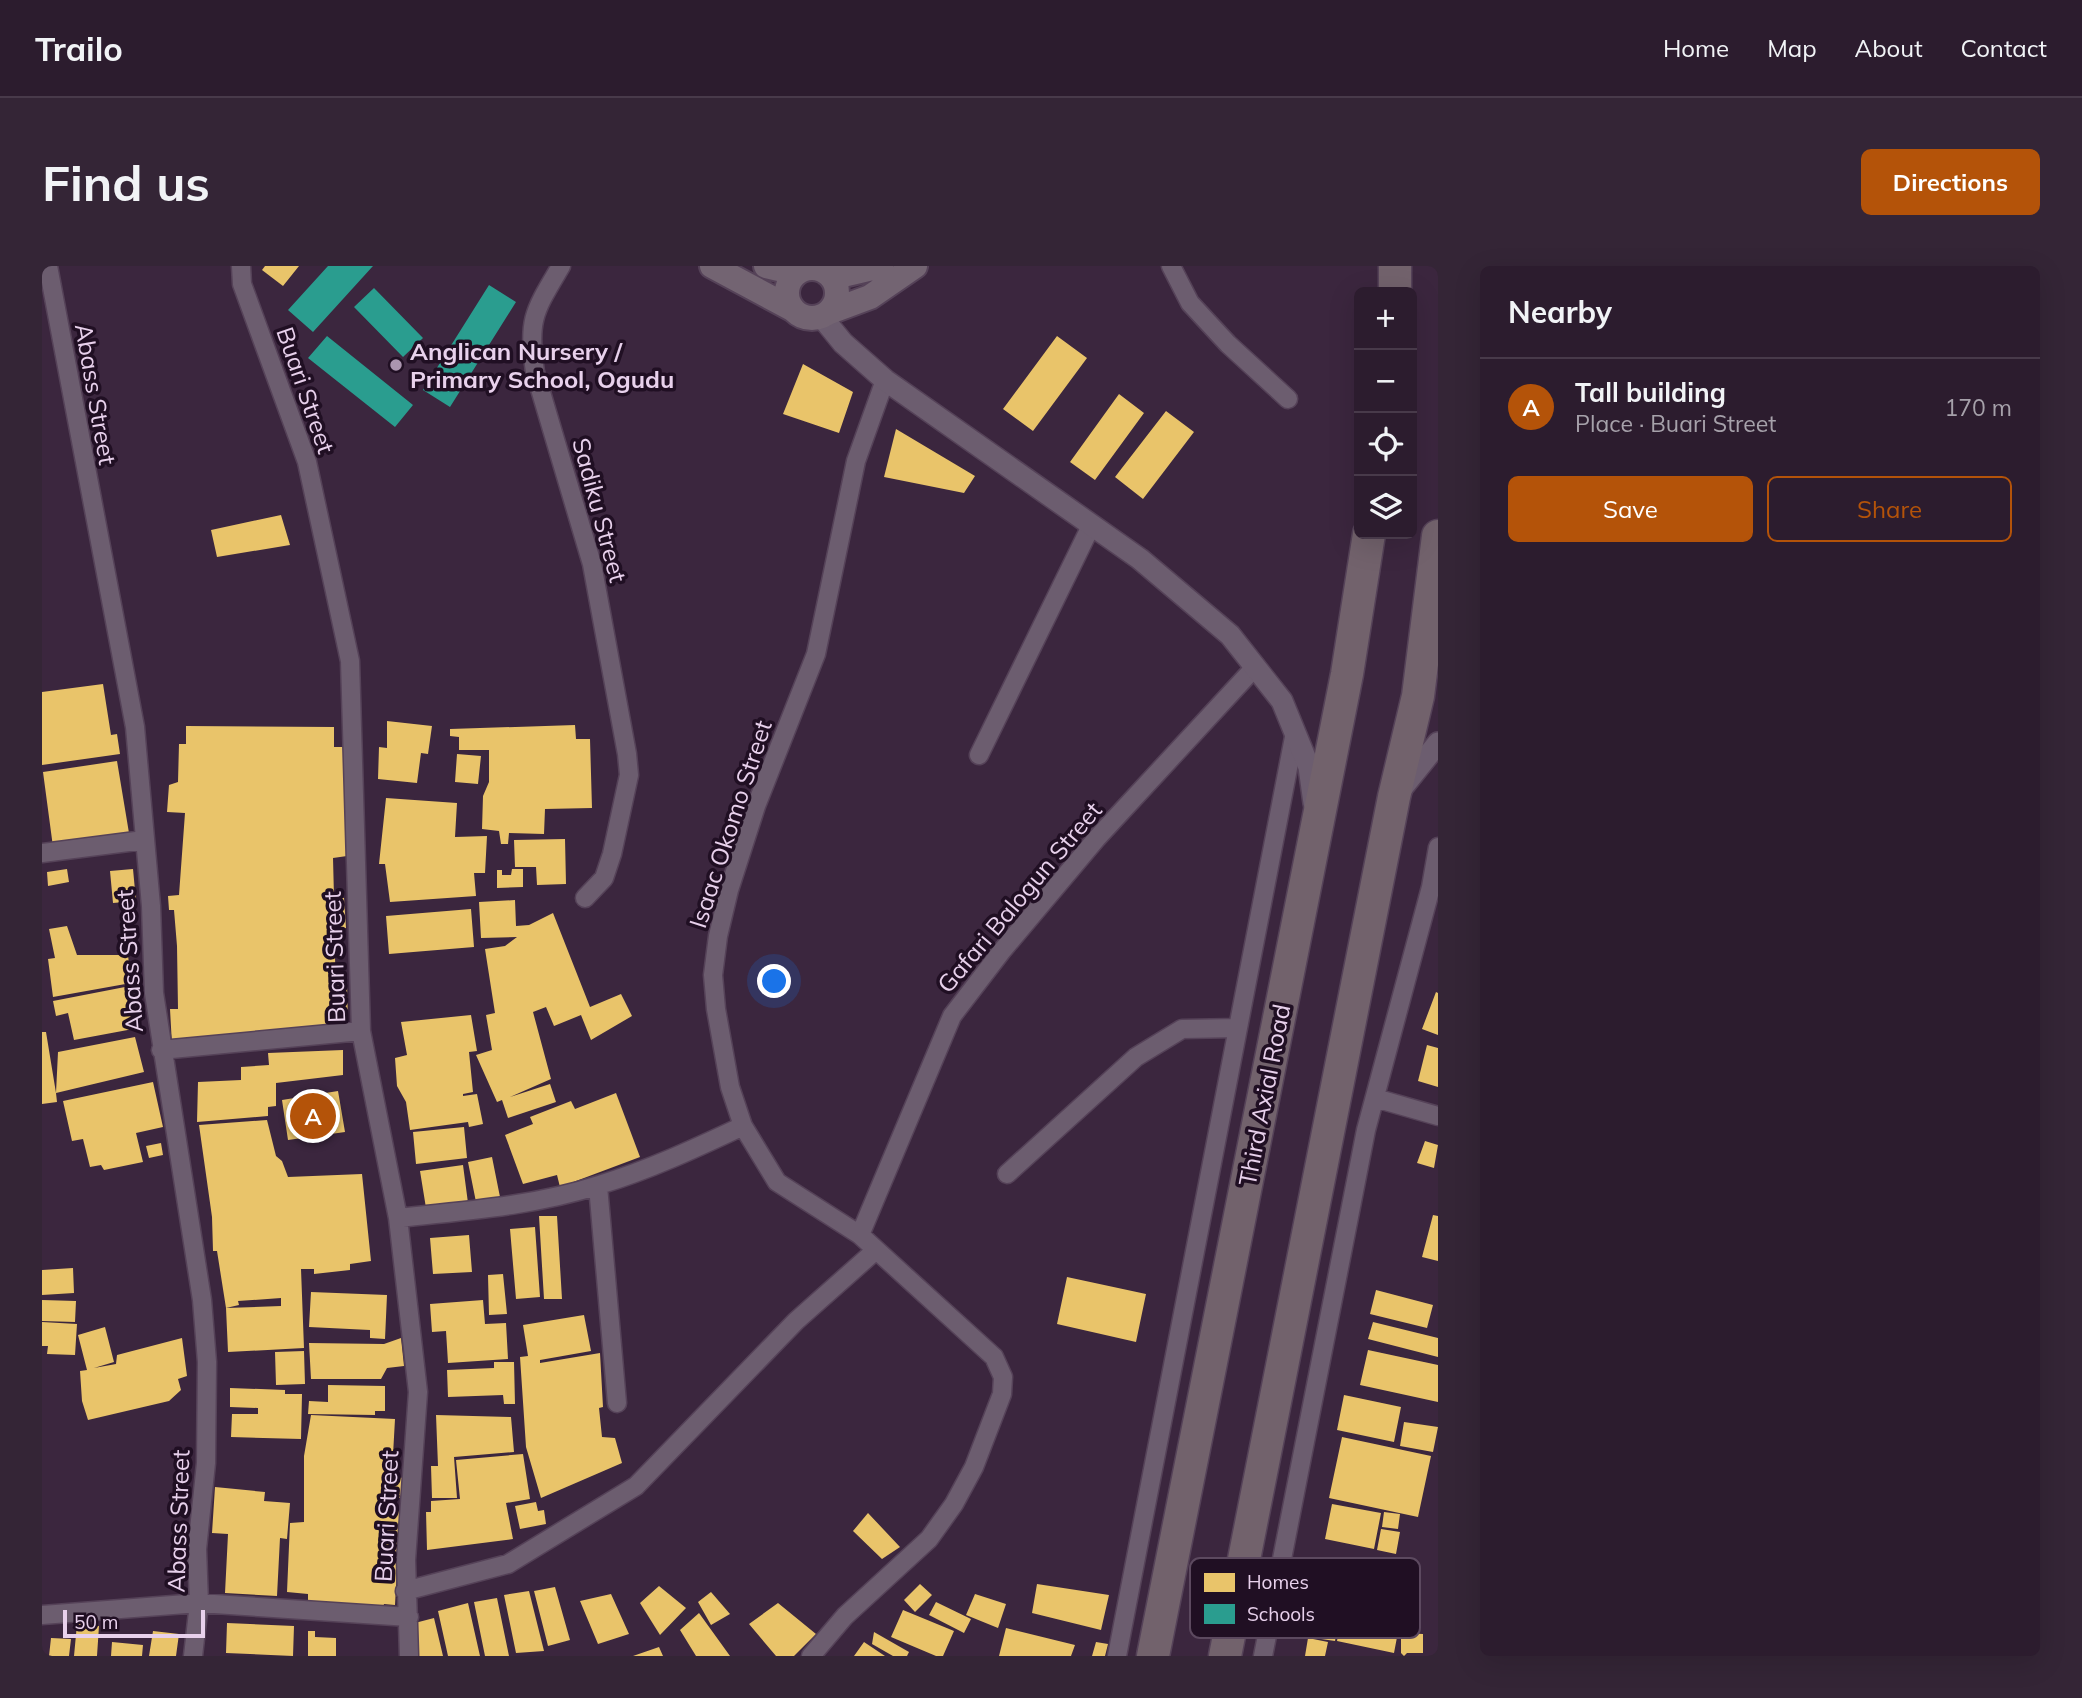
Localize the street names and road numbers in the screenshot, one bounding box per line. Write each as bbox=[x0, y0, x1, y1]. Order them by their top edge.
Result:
street label: Abass Street bbox=[69, 321, 123, 467]
street label: Buari Street bbox=[270, 323, 342, 457]
street label: Sadiku Street bbox=[566, 434, 634, 586]
street label: Isaac Okomo Street bbox=[682, 716, 778, 932]
street label: Gafari Balogun Street bbox=[930, 795, 1108, 999]
street label: Abass Street bbox=[109, 889, 149, 1033]
street label: Buari Street bbox=[317, 891, 351, 1023]
street label: Third Axial Road bbox=[1232, 1002, 1296, 1188]
street label: Abass Street bbox=[161, 1449, 195, 1593]
street label: Buari Street bbox=[368, 1449, 404, 1583]

